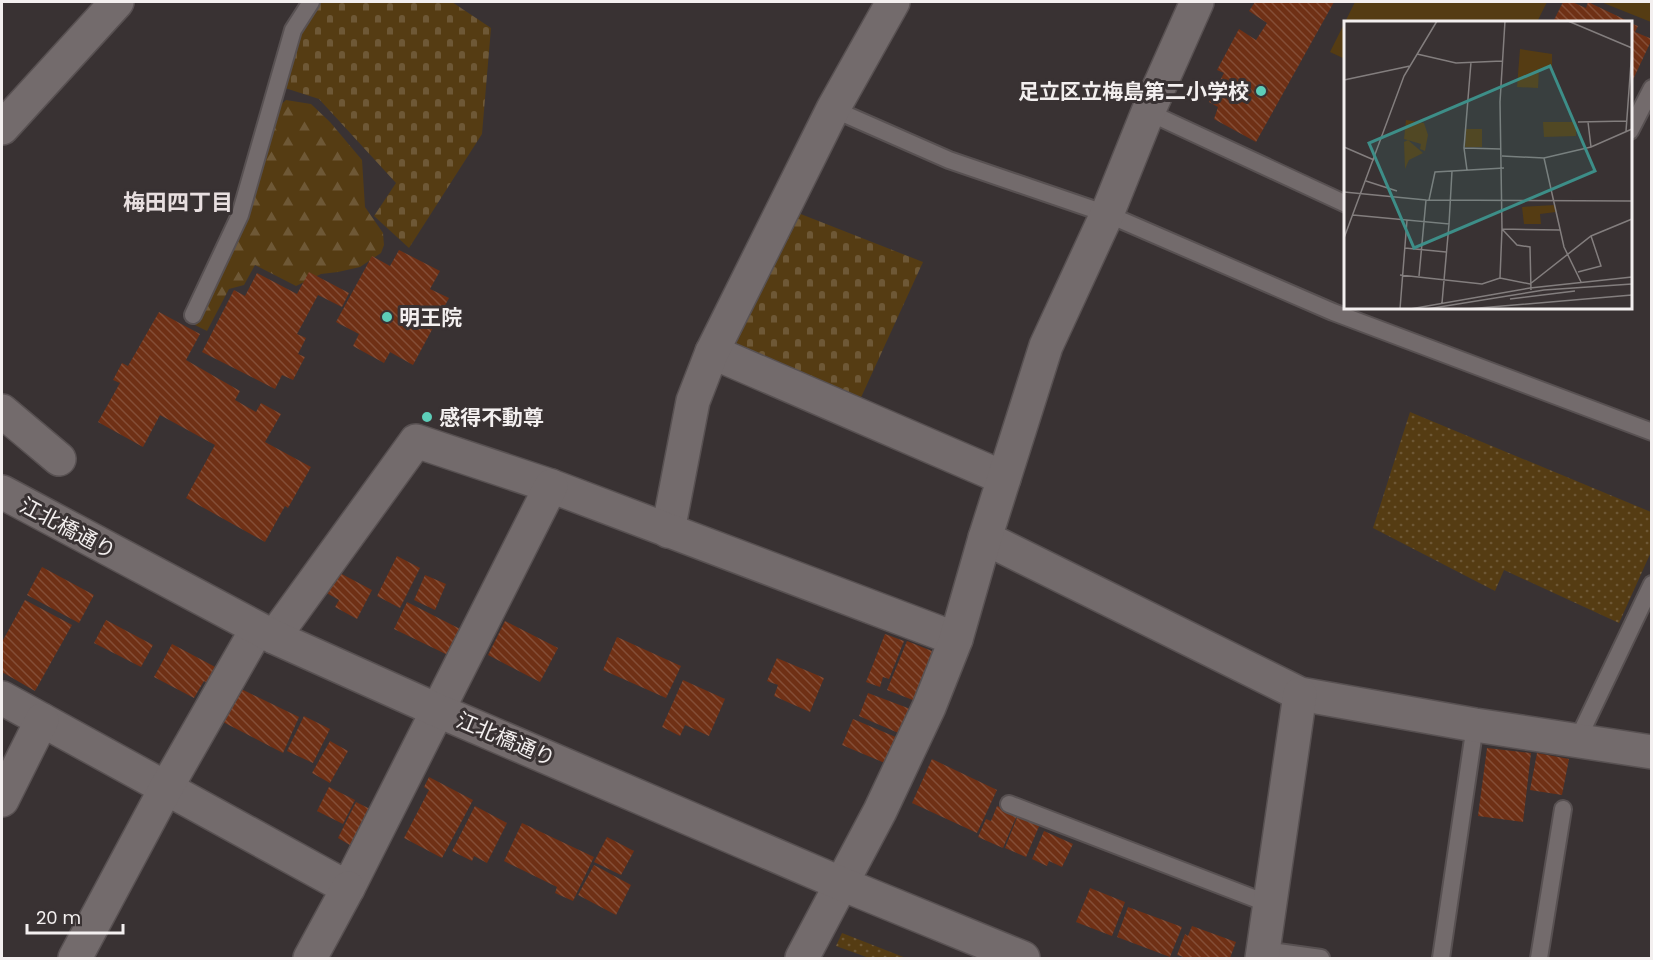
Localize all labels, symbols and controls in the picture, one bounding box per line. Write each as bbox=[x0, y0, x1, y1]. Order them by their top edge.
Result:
inset map bbox=[1344, 21, 1632, 309]
place label: 足立区立梅島第二小学校 bbox=[1018, 77, 1249, 106]
marker: 足立区立梅島第二小学校 bbox=[1254, 84, 1268, 98]
district label: 梅田四丁目 bbox=[123, 187, 233, 218]
place label: 明王院 bbox=[399, 303, 462, 332]
marker: 明王院 bbox=[380, 310, 394, 324]
place label: 感得不動尊 bbox=[439, 403, 544, 432]
marker: 感得不動尊 bbox=[420, 410, 434, 424]
street label: 江北橋通り bbox=[15, 491, 121, 565]
street label: 江北橋通り bbox=[452, 705, 560, 773]
scale bar bbox=[27, 897, 123, 935]
text: 20 m bbox=[36, 905, 81, 930]

